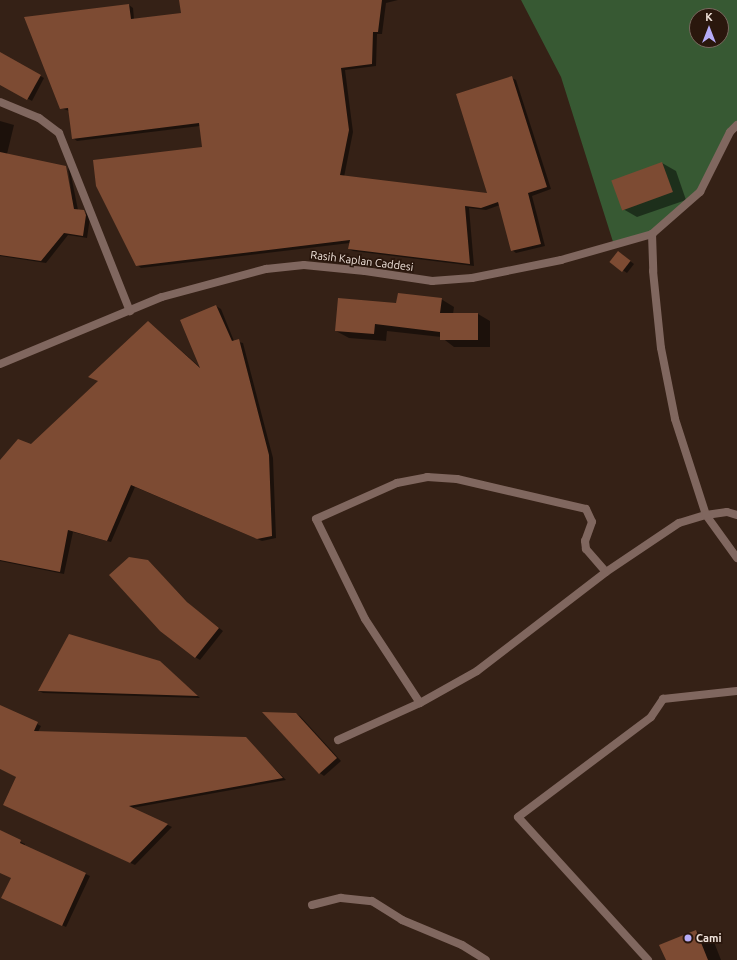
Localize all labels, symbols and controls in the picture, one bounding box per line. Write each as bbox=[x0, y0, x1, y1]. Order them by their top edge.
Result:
north arrow bbox=[689, 8, 729, 48]
text: K bbox=[705, 11, 713, 23]
street label: Rasih Kaplan Caddesi bbox=[310, 248, 414, 274]
place label: Cami bbox=[696, 931, 722, 945]
marker: Cami bbox=[683, 933, 693, 943]

